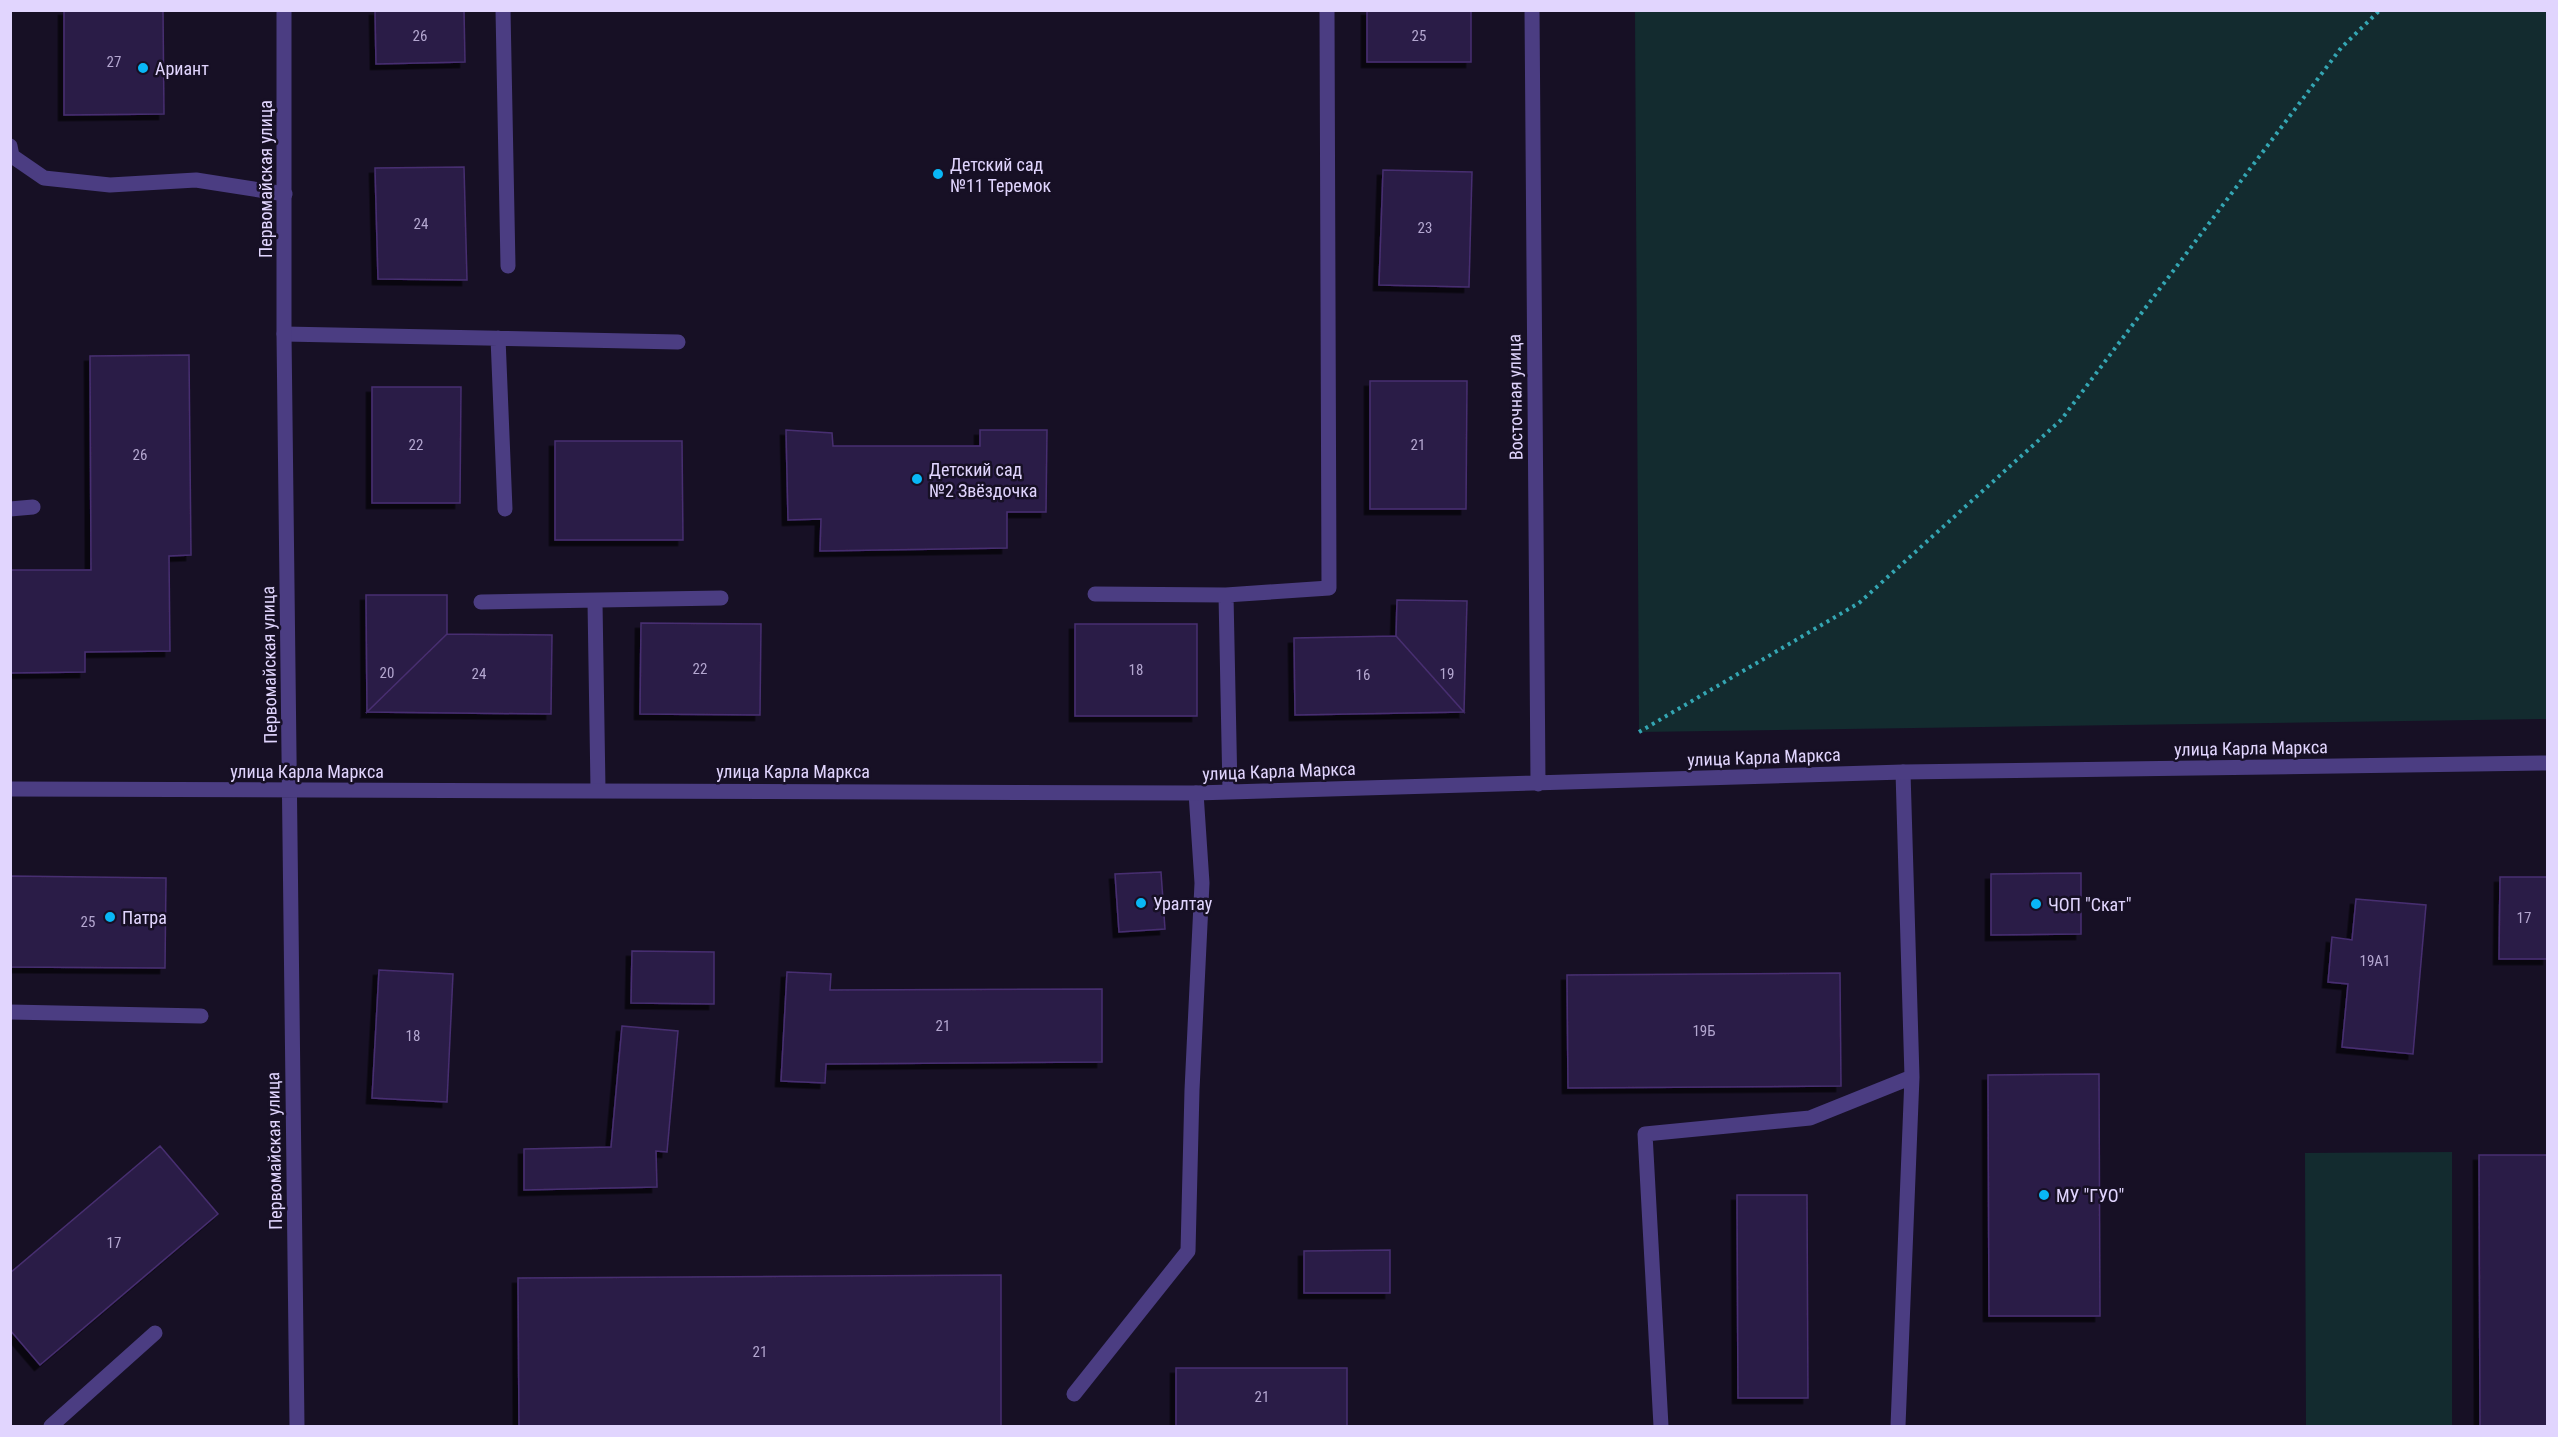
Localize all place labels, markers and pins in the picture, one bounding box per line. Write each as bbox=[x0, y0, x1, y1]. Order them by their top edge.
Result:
place label: Ариант bbox=[155, 58, 209, 79]
marker: Ариант bbox=[136, 61, 150, 75]
place label: Детский сад №11 Теремок bbox=[950, 154, 1051, 196]
marker: Детский сад №11 Теремок bbox=[931, 167, 945, 181]
place label: Детский сад №2 Звёздочка bbox=[929, 459, 1037, 501]
marker: Детский сад №2 Звёздочка bbox=[910, 472, 924, 486]
place label: Уралтау bbox=[1153, 893, 1213, 914]
place label: ЧОП "Скат" bbox=[2048, 894, 2132, 915]
marker: Уралтау bbox=[1134, 896, 1148, 910]
marker: ЧОП "Скат" bbox=[2029, 897, 2043, 911]
place label: Патра bbox=[122, 907, 167, 928]
marker: Патра bbox=[103, 910, 117, 924]
place label: МУ "ГУО" bbox=[2056, 1185, 2124, 1206]
marker: МУ "ГУО" bbox=[2037, 1188, 2051, 1202]

